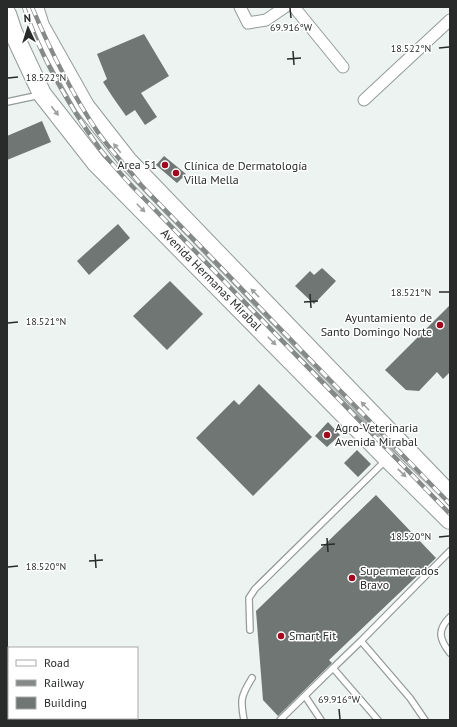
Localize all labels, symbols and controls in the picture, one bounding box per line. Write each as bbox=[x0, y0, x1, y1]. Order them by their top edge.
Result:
north arrow bbox=[8, 8, 48, 48]
text: N bbox=[23, 11, 31, 25]
text: 69.916°W bbox=[270, 21, 313, 34]
text: 18.522°N bbox=[391, 42, 431, 55]
text: 18.522°N bbox=[26, 71, 66, 84]
one-way arrow bbox=[51, 105, 60, 116]
one-way arrow bbox=[113, 142, 121, 153]
place label: Area 51 bbox=[118, 157, 157, 172]
place label: Clínica de Dermatología Villa Mella bbox=[183, 158, 307, 187]
marker: Area 51 bbox=[160, 160, 170, 170]
marker: Clínica de Dermatología Villa Mella bbox=[171, 168, 181, 178]
one-way arrow bbox=[136, 203, 146, 213]
street label: Avenida Hermanas Mirabal bbox=[158, 225, 265, 334]
text: 18.521°N bbox=[391, 286, 431, 299]
one-way arrow bbox=[250, 288, 260, 298]
place label: Ayuntamiento de Santo Domingo Norte bbox=[321, 310, 432, 339]
text: 18.521°N bbox=[26, 315, 66, 328]
marker: Ayuntamiento de Santo Domingo Norte bbox=[435, 320, 445, 330]
one-way arrow bbox=[267, 336, 277, 346]
one-way arrow bbox=[360, 401, 369, 411]
place label: Agro-Veterinaria Avenida Mirabal bbox=[335, 420, 418, 449]
marker: Agro-Veterinaria Avenida Mirabal bbox=[322, 430, 332, 440]
one-way arrow bbox=[397, 468, 407, 478]
text: 18.520°N bbox=[391, 530, 431, 543]
text: 18.520°N bbox=[26, 560, 66, 573]
place label: Supermercados Bravo bbox=[360, 563, 439, 592]
marker: Supermercados Bravo bbox=[347, 573, 357, 583]
place label: Smart Fit bbox=[289, 628, 336, 643]
marker: Smart Fit bbox=[276, 631, 286, 641]
legend bbox=[8, 647, 138, 719]
text: Road bbox=[44, 655, 69, 670]
text: Railway bbox=[44, 675, 84, 690]
text: 69.916°W bbox=[318, 693, 361, 706]
text: Building bbox=[44, 695, 87, 710]

